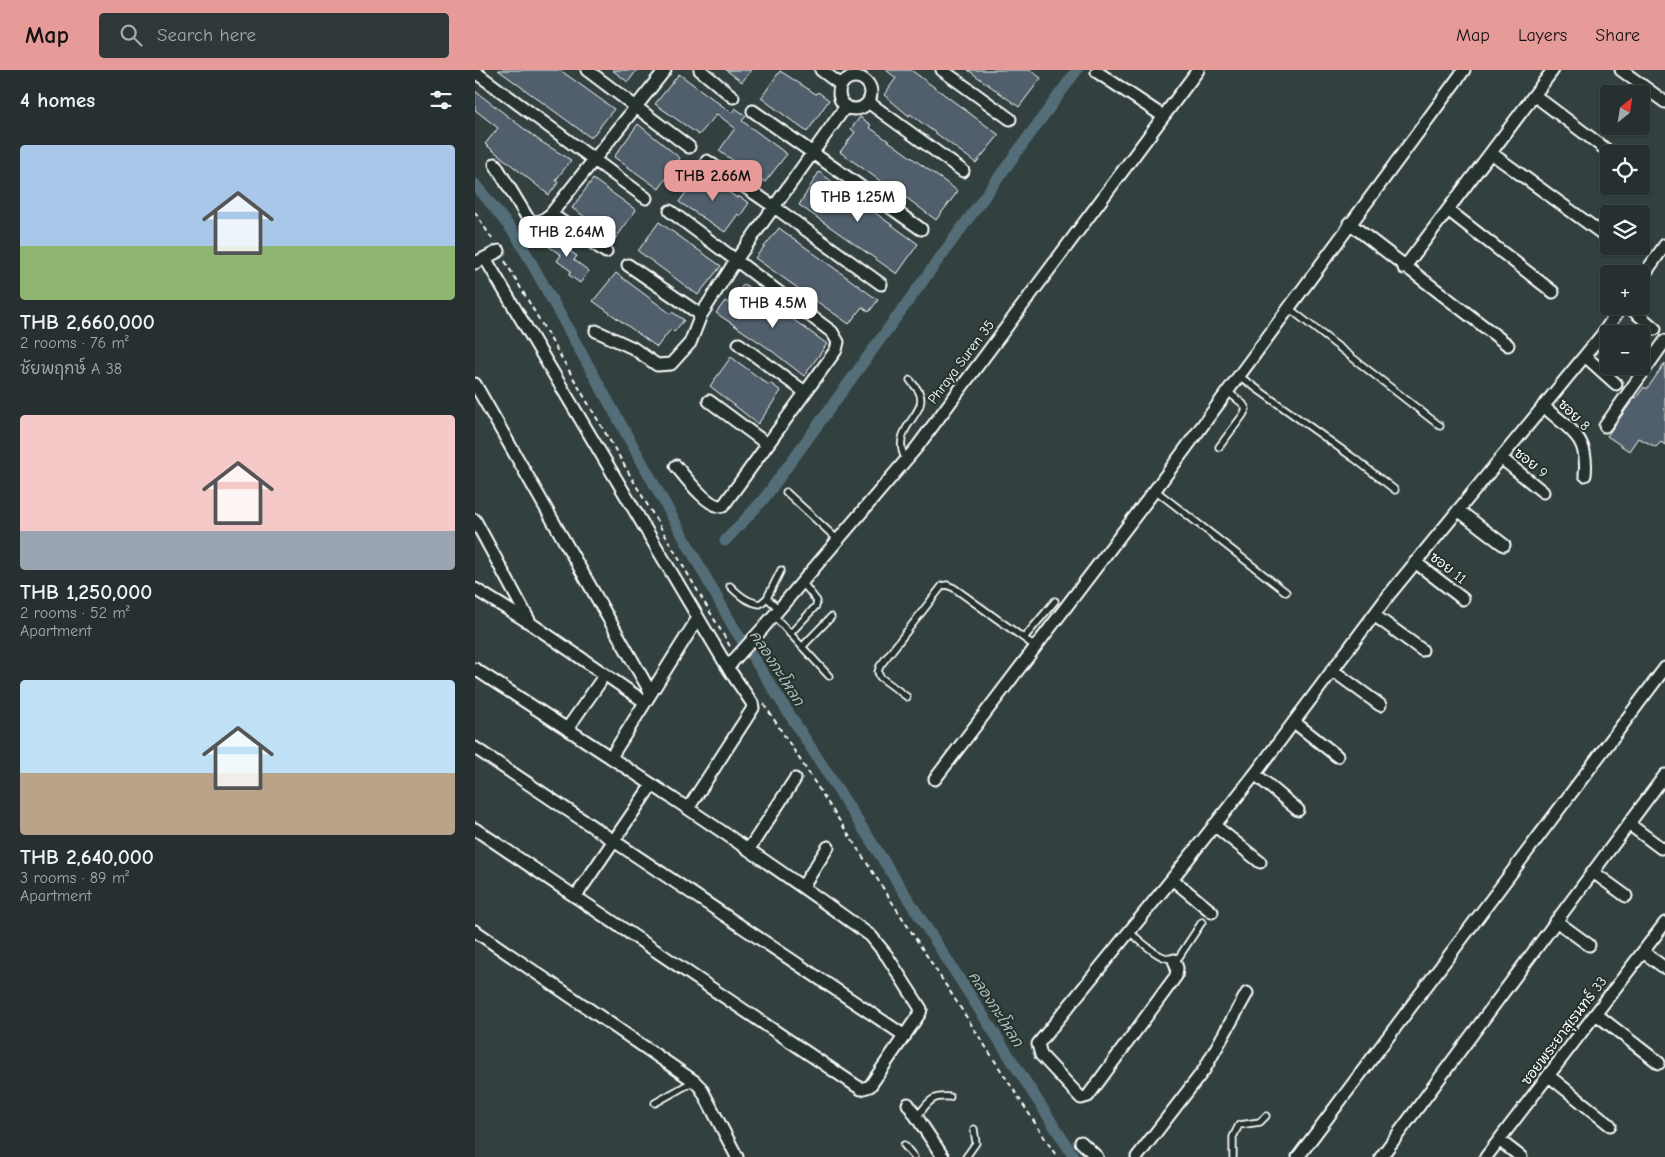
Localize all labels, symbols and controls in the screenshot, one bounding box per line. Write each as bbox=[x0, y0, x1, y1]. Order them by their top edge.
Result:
search box bbox=[99, 13, 449, 58]
text: Map bbox=[25, 21, 69, 49]
icon: search bbox=[117, 21, 145, 49]
text: Search here bbox=[157, 24, 256, 46]
text: Map bbox=[1456, 25, 1490, 46]
text: Layers bbox=[1518, 25, 1567, 46]
text: Share bbox=[1595, 25, 1640, 46]
north arrow bbox=[1600, 85, 1650, 135]
map controls bbox=[1600, 85, 1650, 375]
icon: filters bbox=[427, 86, 455, 114]
text: 4 homes bbox=[20, 88, 95, 112]
button: locate bbox=[1600, 145, 1650, 195]
pin: THB 2.66M bbox=[656, 160, 770, 202]
text: THB 2.66M bbox=[675, 167, 751, 185]
icon: home bbox=[193, 178, 283, 268]
pin: THB 1.25M bbox=[801, 180, 915, 223]
text: THB 1.25M bbox=[821, 188, 895, 206]
button: layers bbox=[1600, 205, 1650, 255]
pin: THB 2.64M bbox=[510, 216, 624, 258]
text: THB 2.64M bbox=[530, 223, 604, 241]
button: + bbox=[1600, 265, 1650, 315]
pin: THB 4.5M bbox=[721, 286, 825, 329]
text: THB 4.5M bbox=[739, 294, 807, 312]
text: THB 2,660,000 bbox=[20, 310, 155, 334]
street label: Phraya Suren 35 bbox=[924, 317, 998, 407]
button: − bbox=[1600, 325, 1650, 375]
text: 2 rooms · 76 m² bbox=[20, 334, 129, 352]
text: ชัยพฤกษ์ A 38 bbox=[20, 360, 122, 378]
street label: ซอย 8 bbox=[1554, 396, 1594, 434]
street label: ซอย 9 bbox=[1511, 444, 1551, 482]
icon: home bbox=[193, 448, 283, 538]
street label: ซอย 11 bbox=[1426, 548, 1470, 588]
text: THB 1,250,000 bbox=[20, 580, 152, 604]
text: 2 rooms · 52 m² bbox=[20, 604, 130, 622]
text: Apartment bbox=[20, 622, 92, 640]
water label: คลองกะโหลก bbox=[746, 626, 810, 710]
icon: home bbox=[193, 713, 283, 803]
text: THB 2,640,000 bbox=[20, 845, 154, 869]
text: 3 rooms · 89 m² bbox=[20, 869, 129, 887]
text: Apartment bbox=[20, 887, 92, 905]
water label: คลองกะโหลก bbox=[965, 967, 1029, 1051]
street label: ซอยพระยาสุเรนทร์ 33 bbox=[1517, 973, 1611, 1089]

